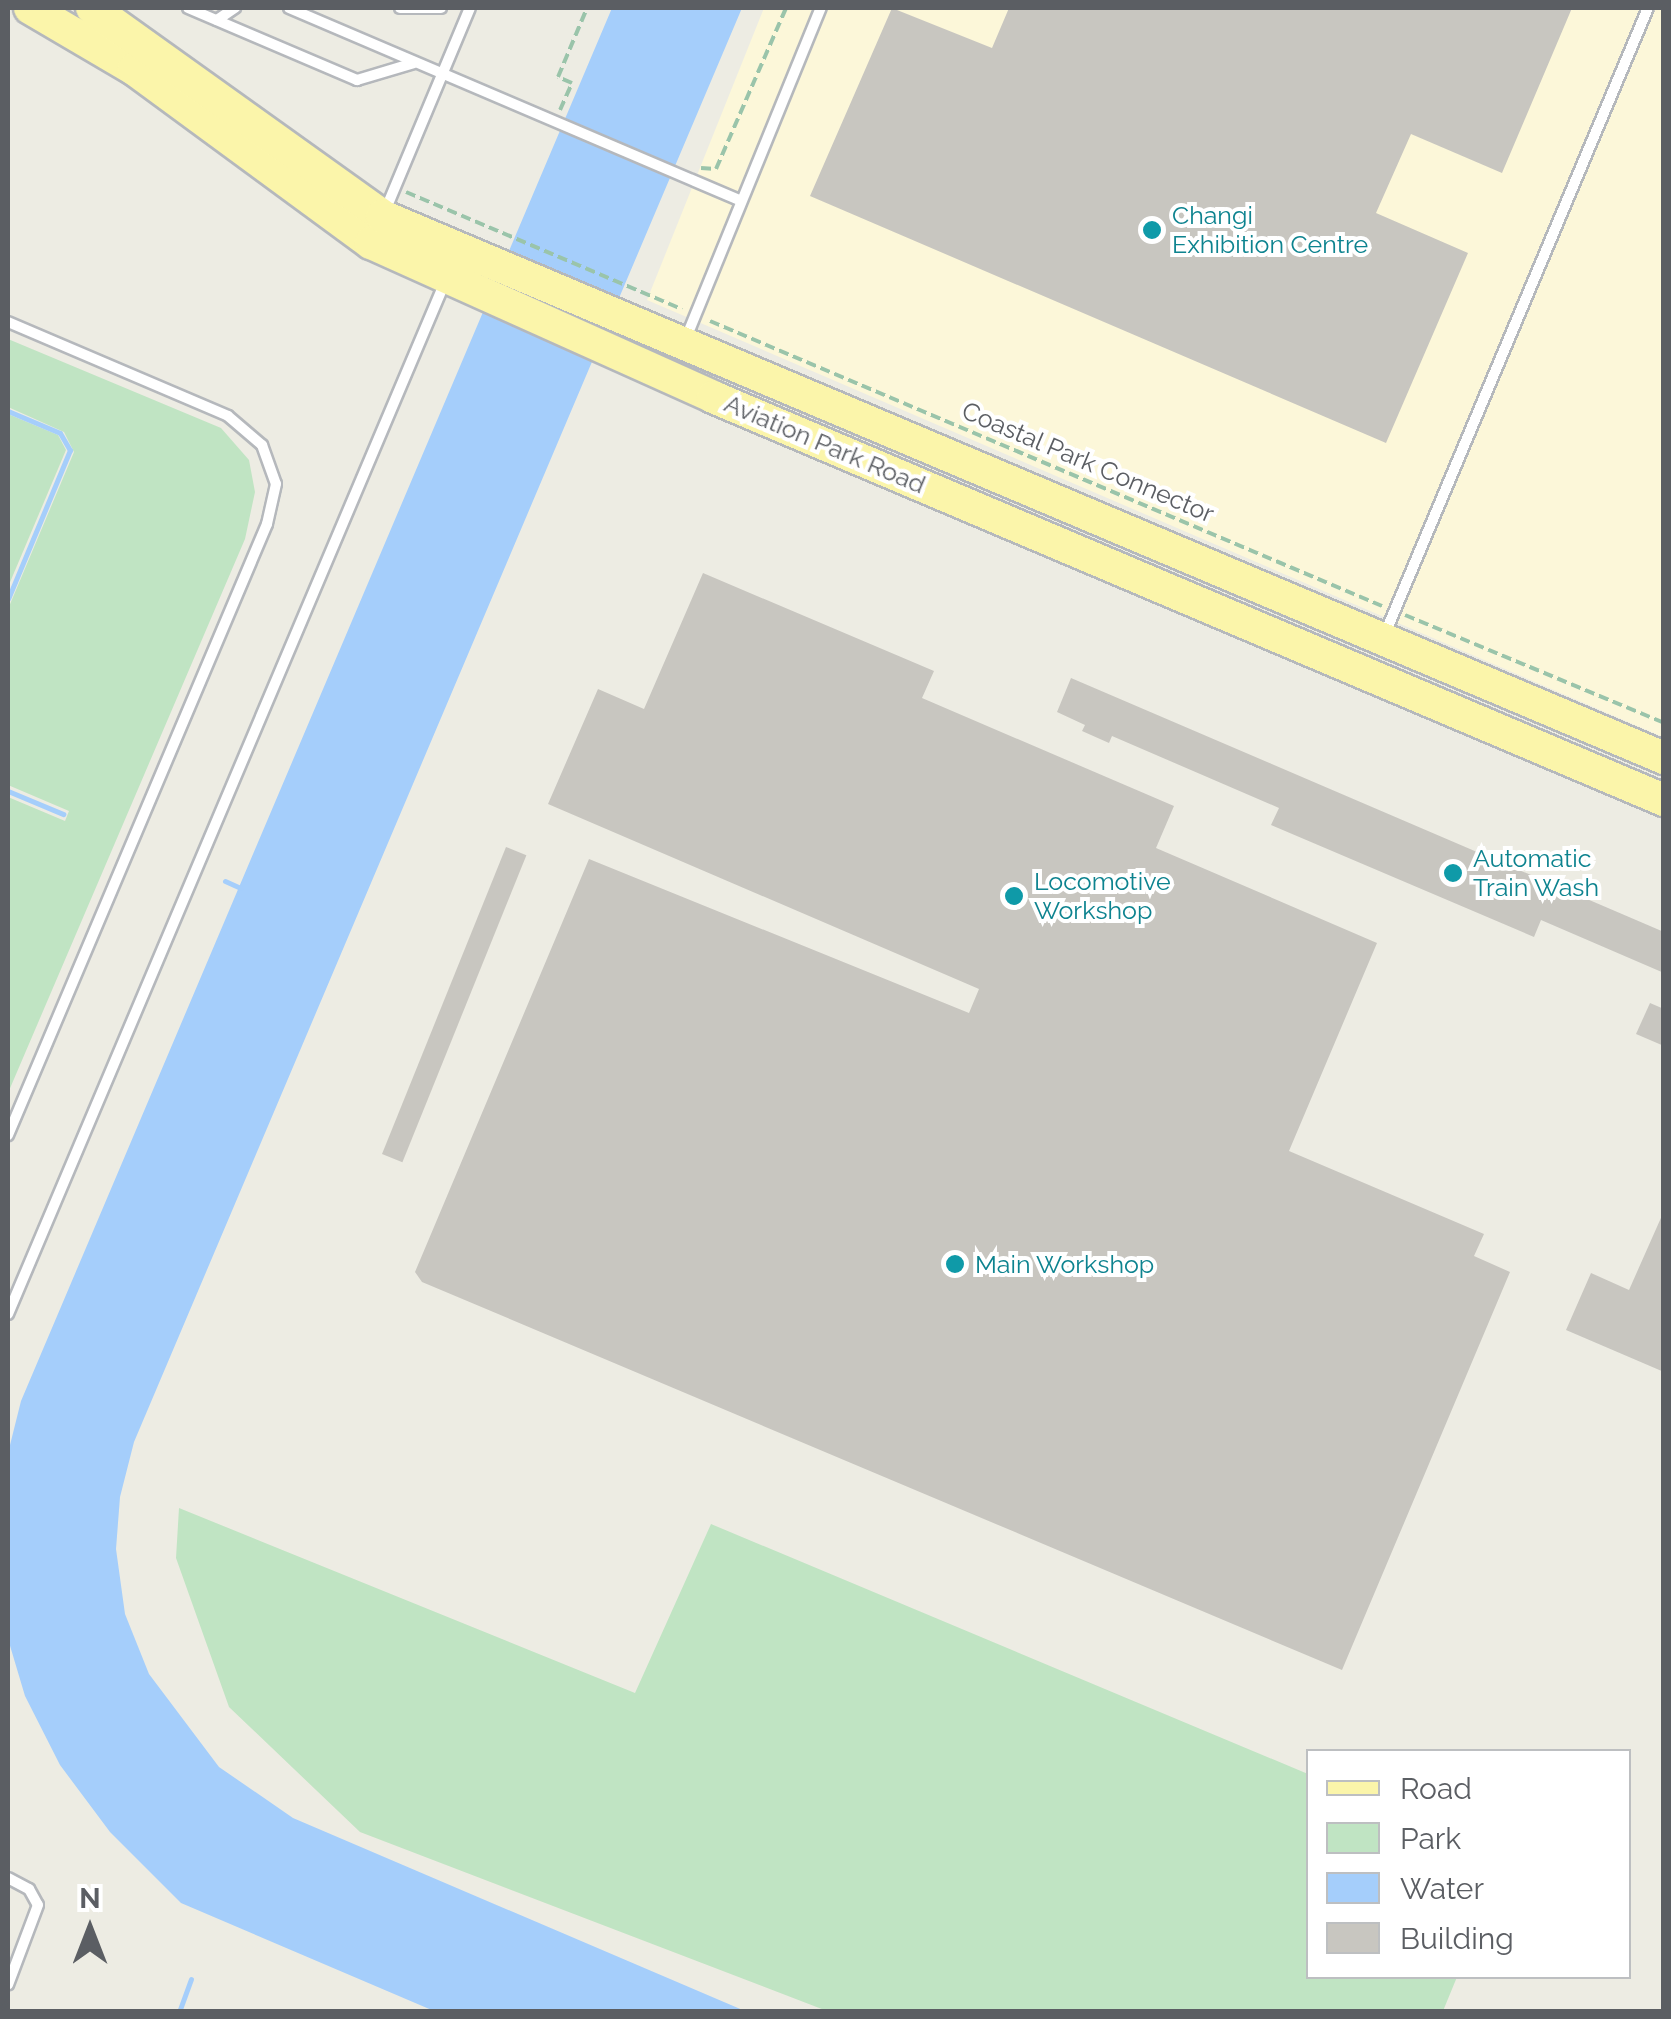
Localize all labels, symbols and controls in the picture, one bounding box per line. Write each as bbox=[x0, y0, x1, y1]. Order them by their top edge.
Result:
place label: Changi Exhibition Centre bbox=[1172, 201, 1368, 260]
marker: Changi Exhibition Centre bbox=[1141, 219, 1163, 241]
street label: Aviation Park Road bbox=[720, 388, 930, 500]
street label: Coastal Park Connector bbox=[957, 395, 1219, 529]
place label: Automatic Train Wash bbox=[1473, 844, 1600, 903]
marker: Automatic Train Wash bbox=[1442, 862, 1464, 884]
place label: Locomotive Workshop bbox=[1034, 867, 1171, 926]
marker: Locomotive Workshop bbox=[1003, 885, 1025, 907]
place label: Main Workshop bbox=[975, 1249, 1155, 1279]
marker: Main Workshop bbox=[944, 1253, 966, 1275]
legend bbox=[1306, 1749, 1631, 1979]
text: Road bbox=[1400, 1771, 1472, 1806]
text: Park bbox=[1400, 1821, 1461, 1856]
text: Water bbox=[1400, 1871, 1484, 1906]
north arrow bbox=[40, 1879, 140, 1979]
text: N bbox=[79, 1882, 101, 1915]
text: Building bbox=[1400, 1921, 1514, 1956]

